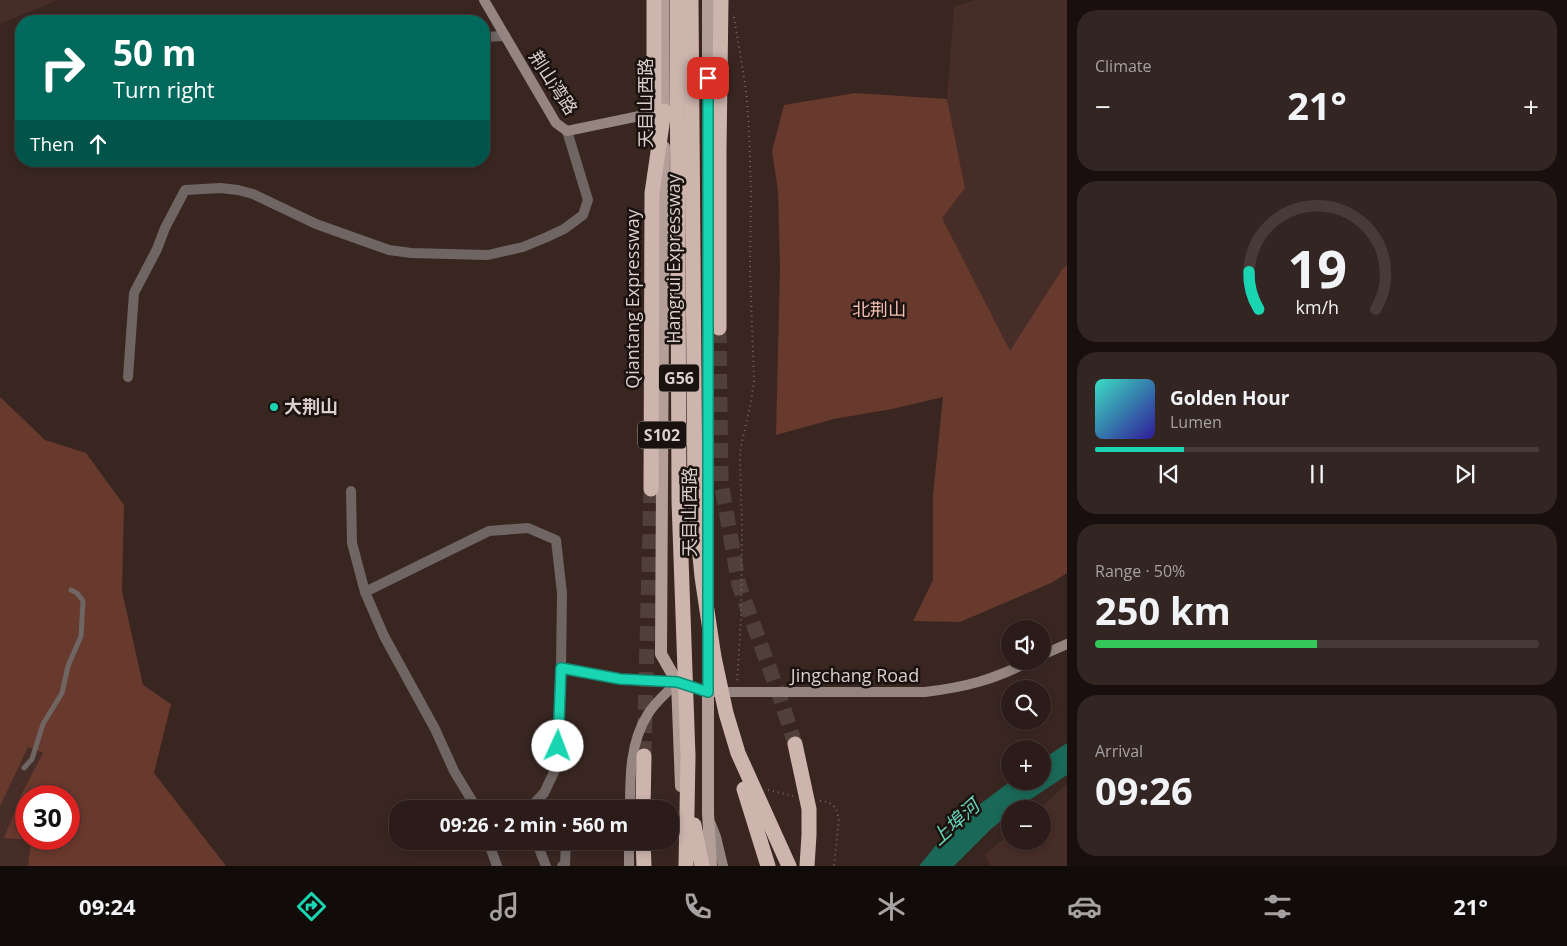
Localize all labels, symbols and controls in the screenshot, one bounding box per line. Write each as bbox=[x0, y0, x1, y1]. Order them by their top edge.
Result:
text: 50 m bbox=[113, 29, 196, 76]
icon: right bbox=[30, 35, 95, 100]
street label: 荆山湾路 bbox=[524, 46, 584, 119]
text: Climate bbox=[1095, 55, 1152, 77]
pin bbox=[687, 57, 729, 99]
street label: 天目山西路 bbox=[633, 58, 657, 148]
icon: arrive bbox=[694, 64, 722, 92]
text: Turn right bbox=[113, 74, 215, 104]
text: 21° bbox=[1287, 79, 1347, 131]
text: − bbox=[1095, 87, 1111, 125]
text: + bbox=[1523, 87, 1539, 125]
icon: ahead bbox=[84, 130, 112, 158]
text: Then bbox=[30, 131, 74, 157]
street label: Hangrui Expressway bbox=[661, 173, 685, 344]
street label: Qiantang Expressway bbox=[620, 208, 644, 389]
text: 19 bbox=[1287, 232, 1347, 303]
text: km/h bbox=[1295, 295, 1339, 319]
park label: 北荆山 bbox=[852, 297, 906, 321]
road number: G56 bbox=[659, 364, 699, 392]
text: Golden Hour bbox=[1170, 385, 1289, 411]
place label: 大荆山 bbox=[284, 394, 338, 418]
marker: 大荆山 bbox=[268, 401, 280, 413]
text: Lumen bbox=[1170, 411, 1222, 433]
road number: S102 bbox=[638, 422, 686, 448]
icon: previous bbox=[1155, 460, 1183, 488]
icon: pause bbox=[1303, 460, 1331, 488]
icon: next bbox=[1451, 460, 1479, 488]
street label: 天目山西路 bbox=[677, 467, 701, 557]
text: Range · 50% bbox=[1095, 560, 1185, 582]
text: 250 km bbox=[1095, 584, 1231, 636]
map controls bbox=[1001, 620, 1051, 850]
button: sound bbox=[1001, 620, 1051, 670]
street label: Jingchang Road bbox=[789, 663, 919, 687]
button: search bbox=[1001, 680, 1051, 730]
position arrow bbox=[531, 719, 583, 771]
button: + bbox=[1001, 740, 1051, 790]
text: Arrival bbox=[1095, 740, 1143, 762]
text: 09:26 bbox=[1095, 764, 1193, 816]
speed limit sign: 30 bbox=[15, 785, 80, 850]
water label: 上埠河 bbox=[925, 791, 988, 851]
button: − bbox=[1001, 800, 1051, 850]
text: 09:26 · 2 min · 560 m bbox=[440, 812, 628, 838]
icon: directions bbox=[294, 889, 329, 924]
icon: music bbox=[487, 889, 522, 924]
icon: phone bbox=[680, 889, 715, 924]
icon: climate bbox=[874, 889, 909, 924]
icon: car bbox=[1067, 889, 1102, 924]
icon: filters bbox=[1260, 889, 1295, 924]
text: 09:24 bbox=[79, 891, 136, 921]
text: 21° bbox=[1453, 891, 1488, 921]

